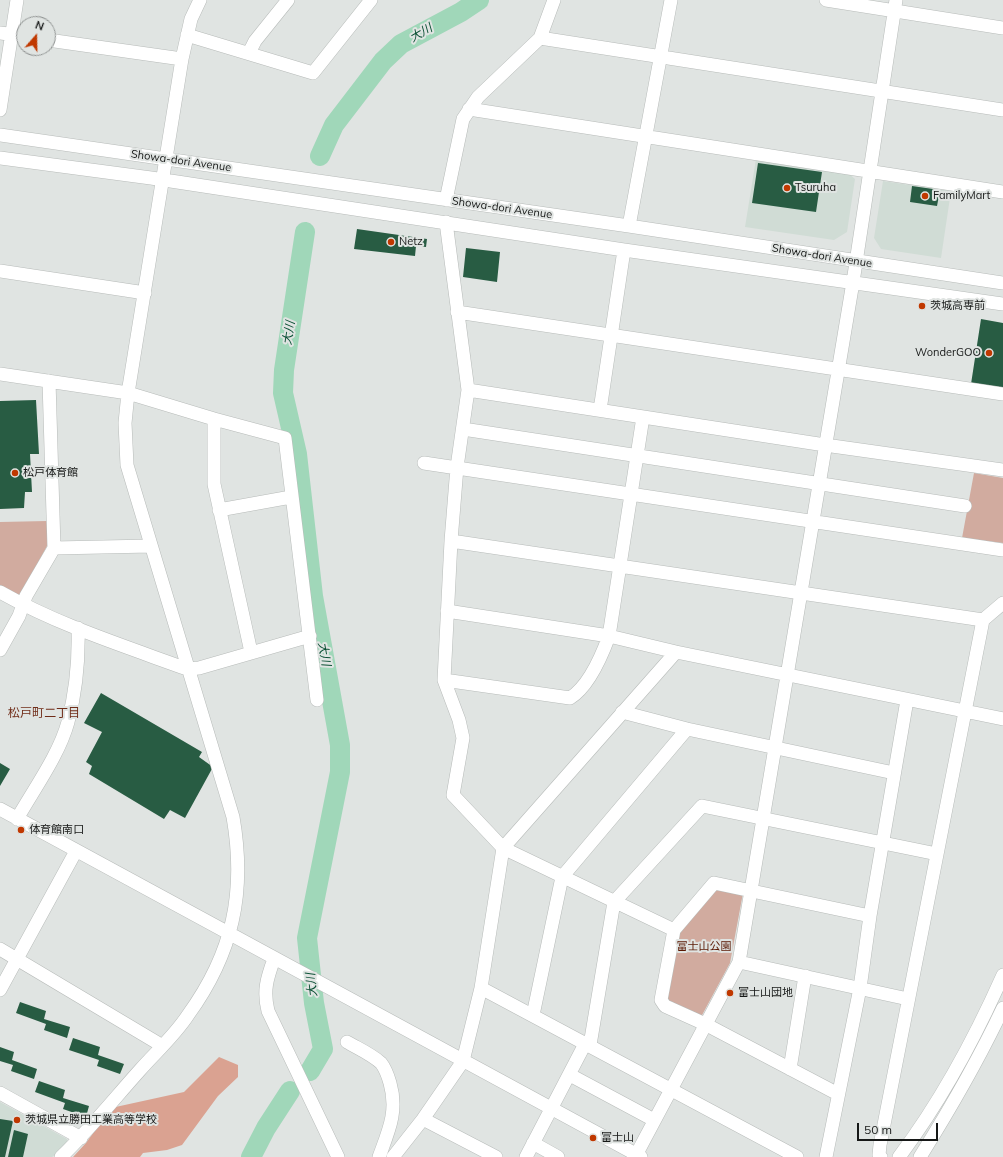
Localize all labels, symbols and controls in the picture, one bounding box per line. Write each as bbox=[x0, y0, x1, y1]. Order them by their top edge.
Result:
north arrow bbox=[16, 16, 56, 56]
text: N bbox=[33, 18, 46, 34]
water label: 大川 bbox=[407, 21, 435, 45]
street label: Showa-dori Avenue bbox=[130, 147, 232, 175]
place label: Tsuruha bbox=[795, 181, 836, 195]
marker: Tsuruha bbox=[782, 183, 792, 193]
place label: FamilyMart bbox=[933, 189, 990, 203]
marker: FamilyMart bbox=[920, 191, 930, 201]
street label: Showa-dori Avenue bbox=[451, 194, 553, 222]
place label: Netz bbox=[399, 235, 423, 249]
marker: Netz bbox=[386, 237, 396, 247]
street label: Showa-dori Avenue bbox=[771, 242, 873, 270]
place label: 茨城高専前 bbox=[930, 299, 985, 313]
marker: 茨城高専前 bbox=[917, 301, 927, 311]
water label: 大川 bbox=[280, 320, 298, 346]
place label: WonderGOO bbox=[915, 346, 981, 360]
marker: WonderGOO bbox=[984, 348, 994, 358]
place label: 松戸体育館 bbox=[23, 466, 78, 480]
marker: 松戸体育館 bbox=[10, 468, 20, 478]
water label: 大川 bbox=[315, 641, 333, 667]
district label: 松戸町二丁目 bbox=[8, 706, 80, 720]
place label: 体育館南口 bbox=[29, 823, 84, 837]
marker: 体育館南口 bbox=[16, 825, 26, 835]
park label: 富士山公園 bbox=[677, 940, 731, 954]
water label: 大川 bbox=[304, 972, 320, 998]
place label: 富士山団地 bbox=[738, 986, 793, 1000]
marker: 富士山団地 bbox=[725, 988, 735, 998]
place label: 茨城県立勝田工業高等学校 bbox=[25, 1113, 157, 1127]
marker: 茨城県立勝田工業高等学校 bbox=[12, 1115, 22, 1125]
scale bar bbox=[859, 1115, 940, 1141]
text: 50 m bbox=[864, 1122, 892, 1137]
place label: 富士山 bbox=[601, 1131, 634, 1145]
marker: 富士山 bbox=[588, 1133, 598, 1143]

